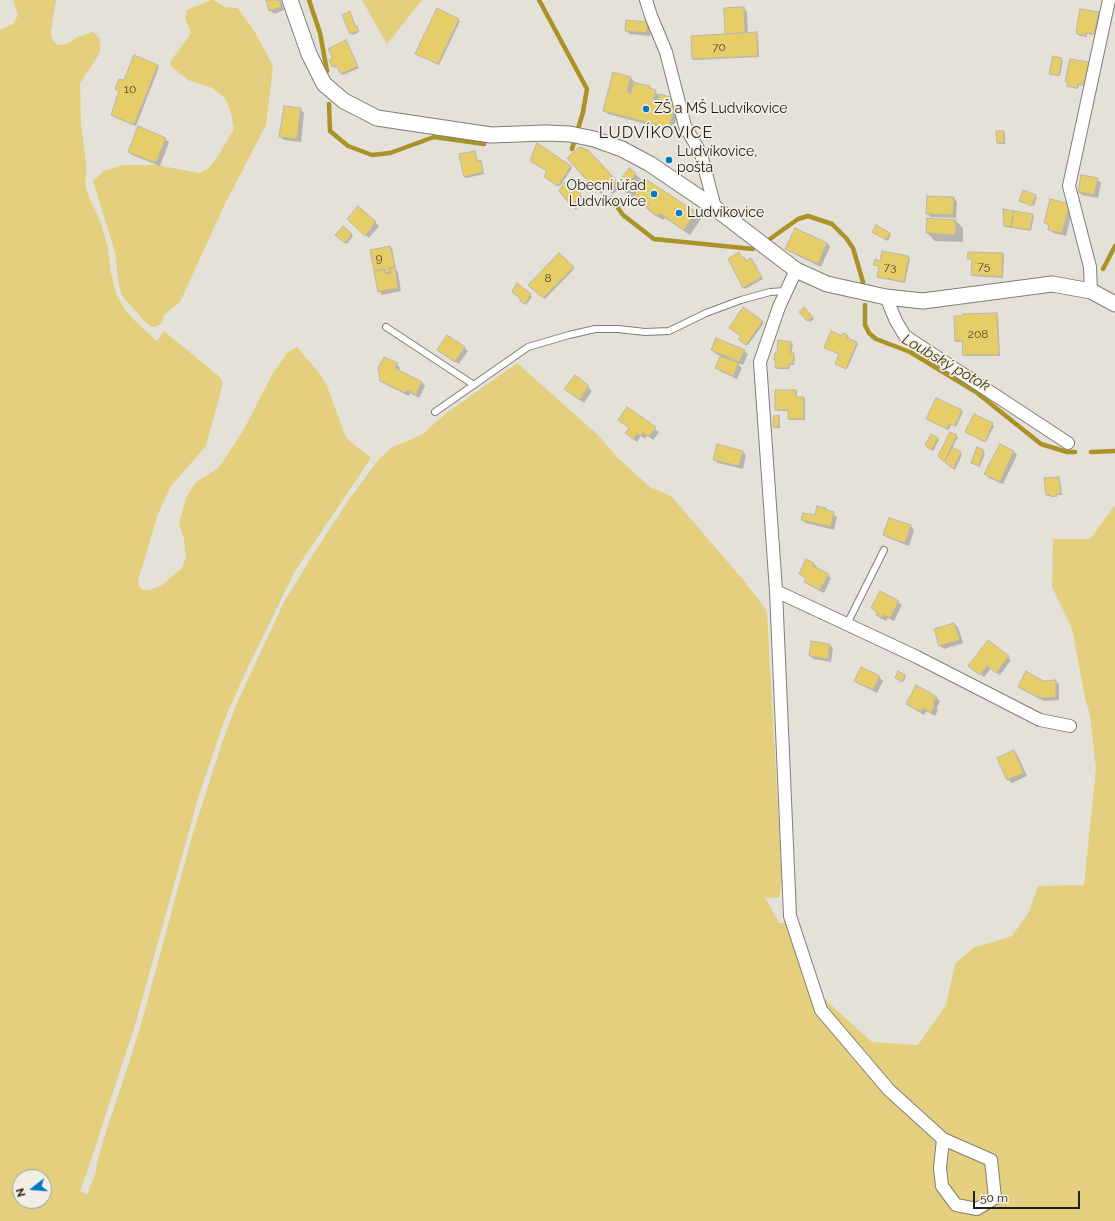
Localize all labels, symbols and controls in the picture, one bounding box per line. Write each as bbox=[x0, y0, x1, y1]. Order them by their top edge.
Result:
house number: 70 bbox=[712, 40, 726, 54]
house number: 10 bbox=[124, 82, 136, 96]
place label: ZŠ a MŠ Ludvíkovice bbox=[654, 101, 788, 117]
marker: ZŠ a MŠ Ludvíkovice bbox=[641, 104, 651, 114]
district label: LUDVÍKOVICE bbox=[599, 123, 713, 143]
place label: Ludvíkovice, pošta bbox=[677, 144, 757, 176]
marker: Ludvíkovice, pošta bbox=[664, 155, 674, 165]
place label: Obecní úřad Ludvíkovice bbox=[567, 178, 646, 210]
marker: Obecní úřad Ludvíkovice bbox=[649, 189, 659, 199]
place label: Ludvíkovice bbox=[687, 205, 764, 221]
marker: Ludvíkovice bbox=[674, 208, 684, 218]
house number: 9 bbox=[375, 251, 383, 265]
house number: 75 bbox=[978, 259, 990, 273]
house number: 73 bbox=[884, 260, 896, 274]
house number: 8 bbox=[544, 271, 552, 285]
house number: 208 bbox=[968, 327, 988, 341]
water label: Loubský potok bbox=[899, 331, 993, 395]
north arrow bbox=[12, 1169, 52, 1209]
scale bar bbox=[975, 1183, 1082, 1209]
text: N bbox=[14, 1186, 28, 1198]
text: 50 m bbox=[980, 1191, 1008, 1205]

